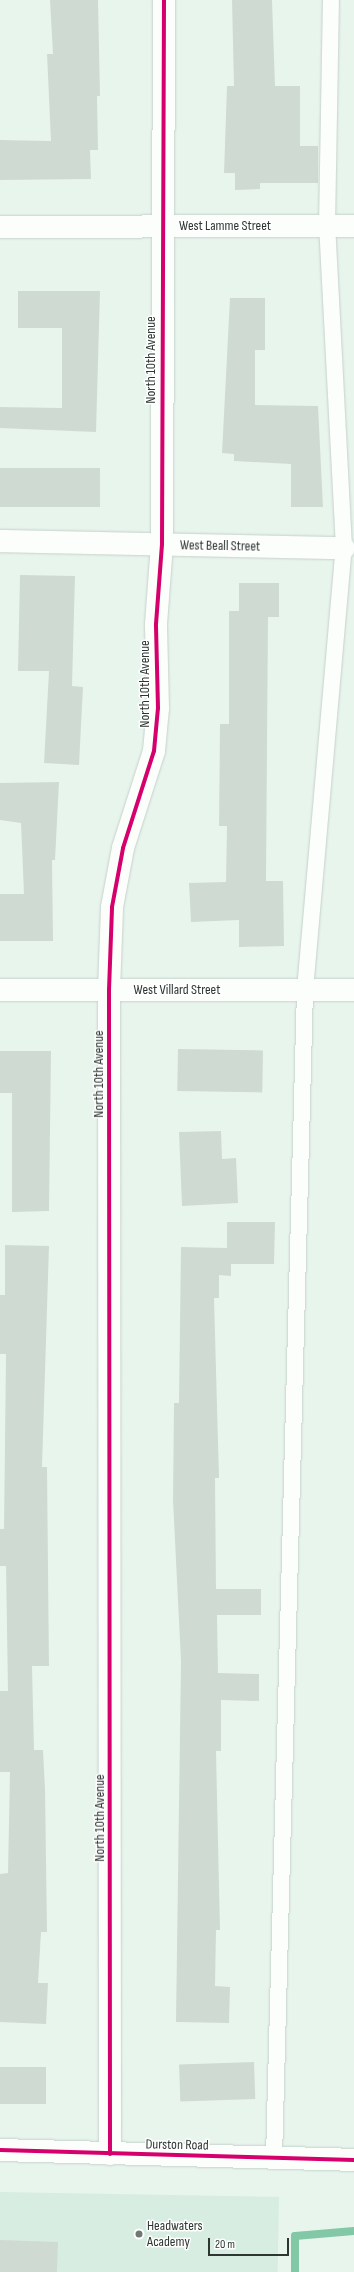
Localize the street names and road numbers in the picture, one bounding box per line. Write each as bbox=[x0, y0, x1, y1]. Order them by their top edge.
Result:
street label: West Lamme Street bbox=[179, 218, 271, 234]
street label: North 10th Avenue bbox=[143, 316, 159, 404]
street label: West Beall Street bbox=[180, 537, 260, 555]
street label: North 10th Avenue bbox=[137, 640, 153, 728]
street label: West Villard Street bbox=[134, 982, 220, 998]
street label: North 10th Avenue bbox=[91, 1030, 107, 1118]
street label: North 10th Avenue bbox=[92, 1774, 108, 1862]
street label: Durston Road bbox=[145, 2136, 209, 2154]

